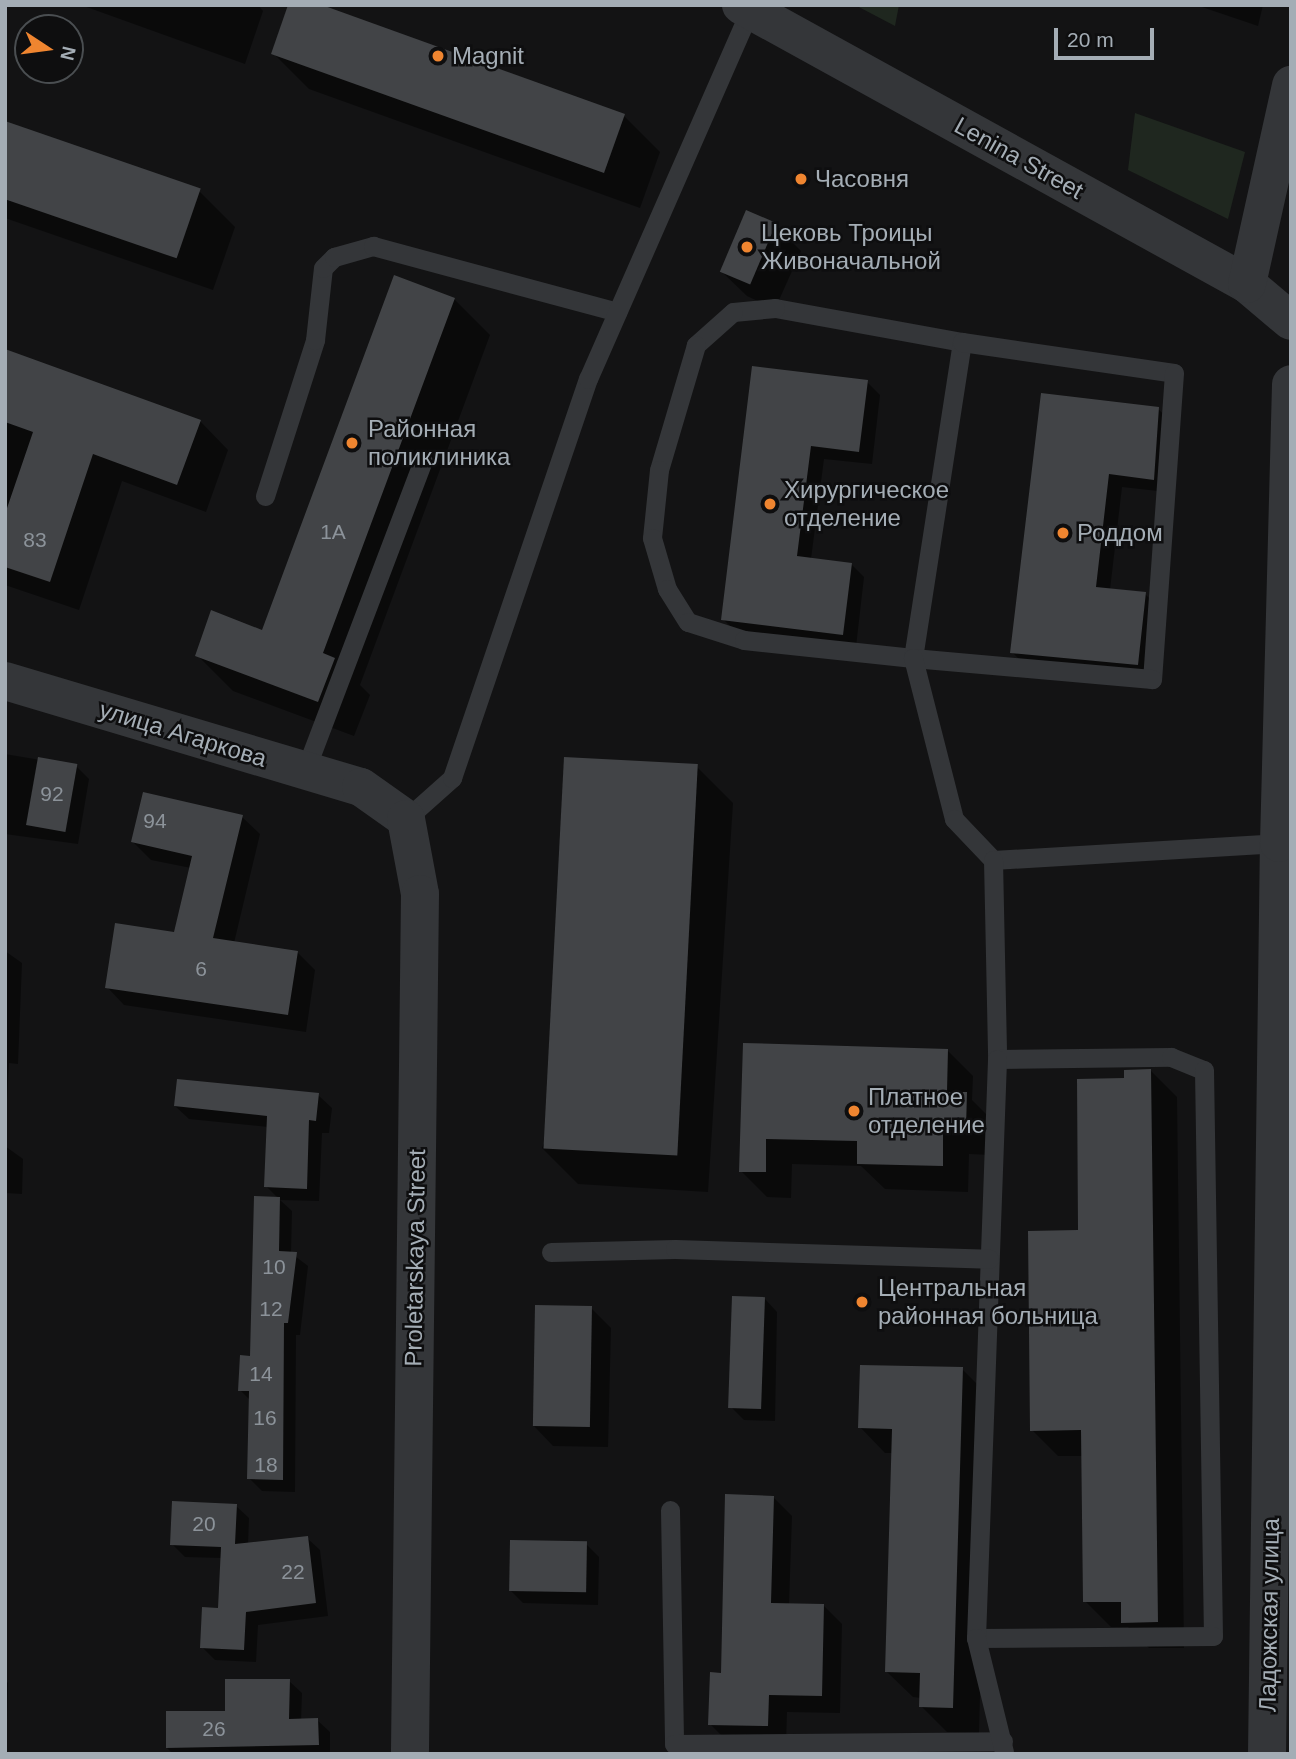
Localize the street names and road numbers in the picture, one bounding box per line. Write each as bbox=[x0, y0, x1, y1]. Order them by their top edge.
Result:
street label: Lenina Street bbox=[950, 111, 1088, 205]
street label: улица Агаркова bbox=[96, 695, 270, 773]
street label: Proletarskaya Street bbox=[399, 1149, 431, 1367]
street label: Ладожская улица bbox=[1253, 1518, 1285, 1712]

